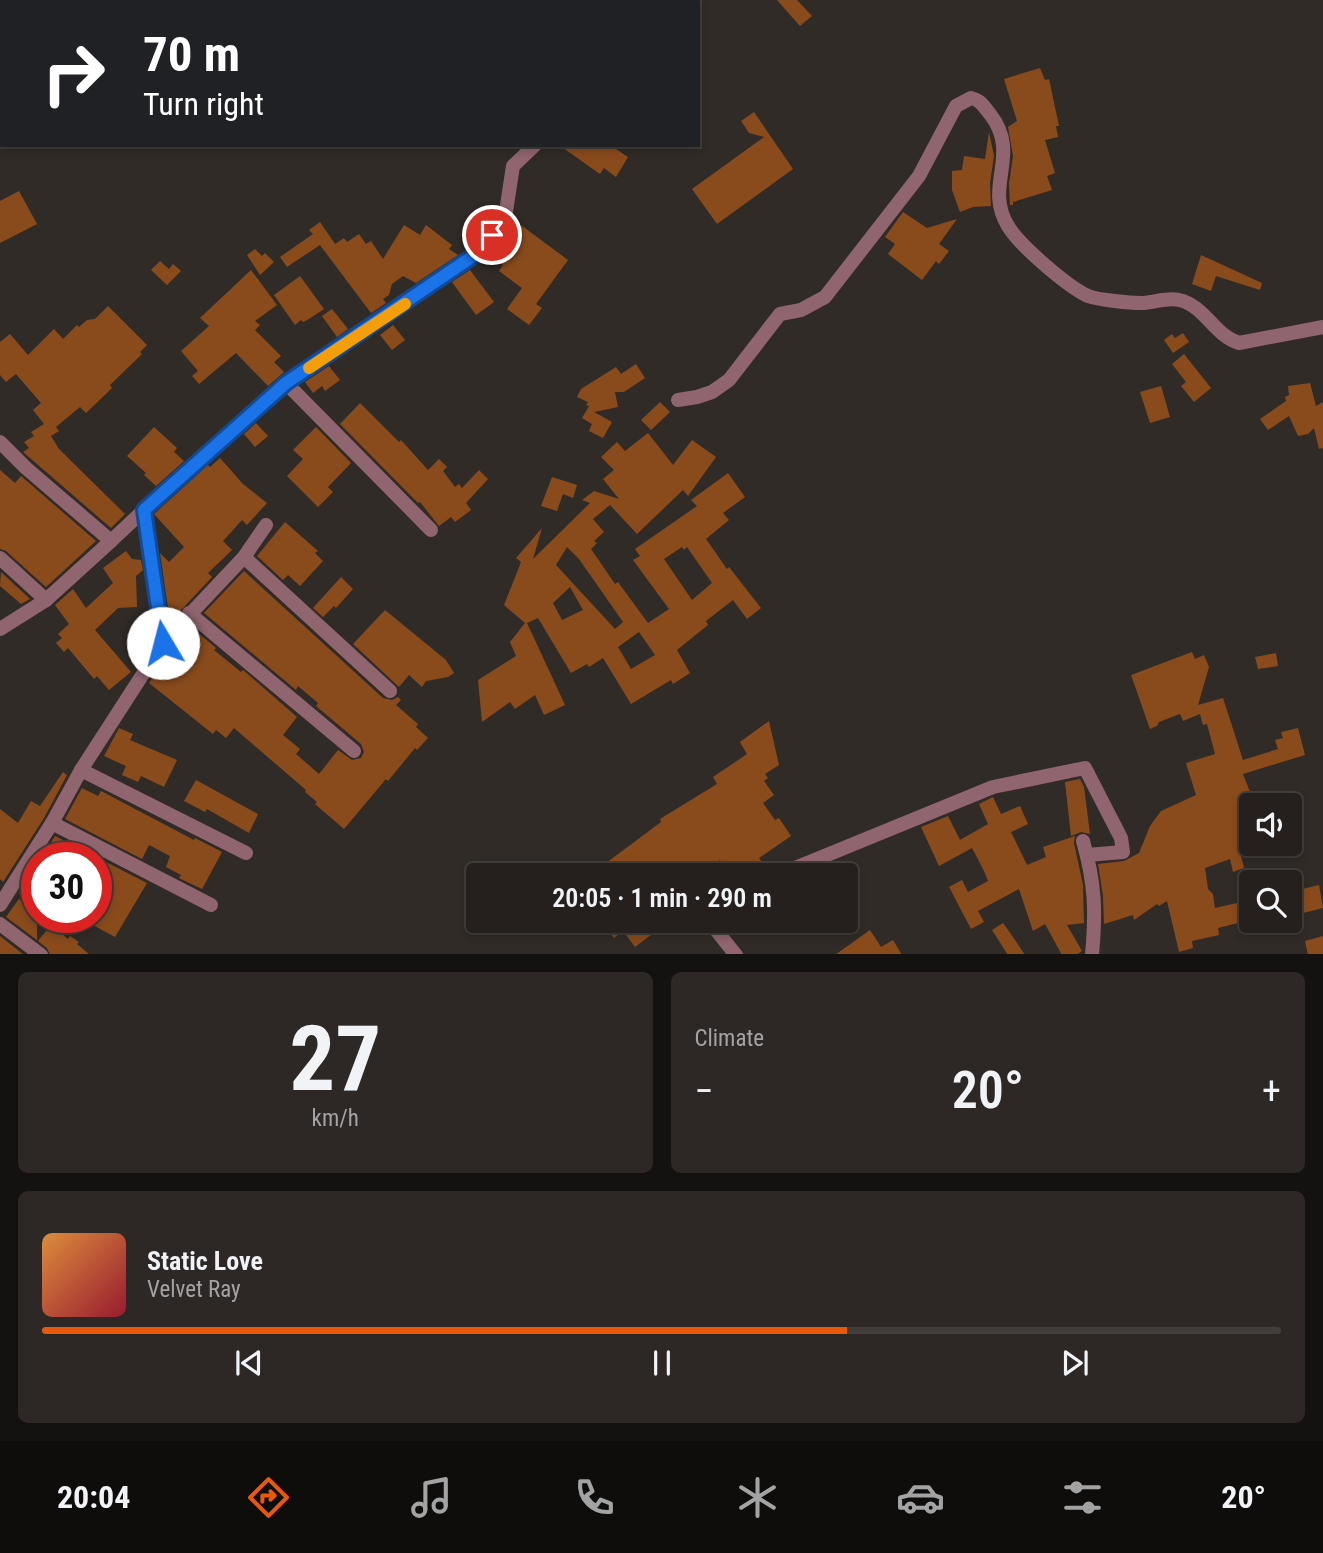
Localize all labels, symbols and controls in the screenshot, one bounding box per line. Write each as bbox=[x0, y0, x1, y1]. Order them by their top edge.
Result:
text: 70 m bbox=[143, 26, 240, 83]
icon: right bbox=[28, 28, 119, 119]
text: Turn right bbox=[143, 85, 264, 123]
pin bbox=[462, 205, 522, 265]
icon: arrive bbox=[473, 216, 511, 254]
position arrow bbox=[126, 606, 200, 680]
map controls bbox=[1239, 793, 1302, 933]
button: sound bbox=[1239, 793, 1302, 856]
speed limit sign: 30 bbox=[21, 842, 112, 933]
button: search bbox=[1239, 870, 1302, 933]
text: 20:05 · 1 min · 290 m bbox=[552, 883, 772, 913]
text: 27 bbox=[289, 1006, 381, 1112]
text: Climate bbox=[695, 1025, 764, 1052]
text: 20° bbox=[952, 1060, 1024, 1121]
text: − bbox=[695, 1069, 714, 1113]
text: + bbox=[1262, 1069, 1281, 1113]
text: km/h bbox=[312, 1105, 359, 1132]
text: Static Love bbox=[147, 1246, 263, 1276]
text: Velvet Ray bbox=[147, 1276, 241, 1303]
icon: previous bbox=[230, 1344, 268, 1382]
icon: pause bbox=[643, 1344, 681, 1382]
icon: next bbox=[1056, 1344, 1094, 1382]
icon: directions bbox=[244, 1473, 293, 1522]
icon: music bbox=[407, 1473, 456, 1522]
icon: phone bbox=[570, 1473, 619, 1522]
icon: climate bbox=[733, 1473, 782, 1522]
icon: car bbox=[896, 1473, 945, 1522]
icon: filters bbox=[1058, 1473, 1107, 1522]
text: 20:04 bbox=[57, 1478, 130, 1516]
text: 20° bbox=[1221, 1478, 1266, 1516]

